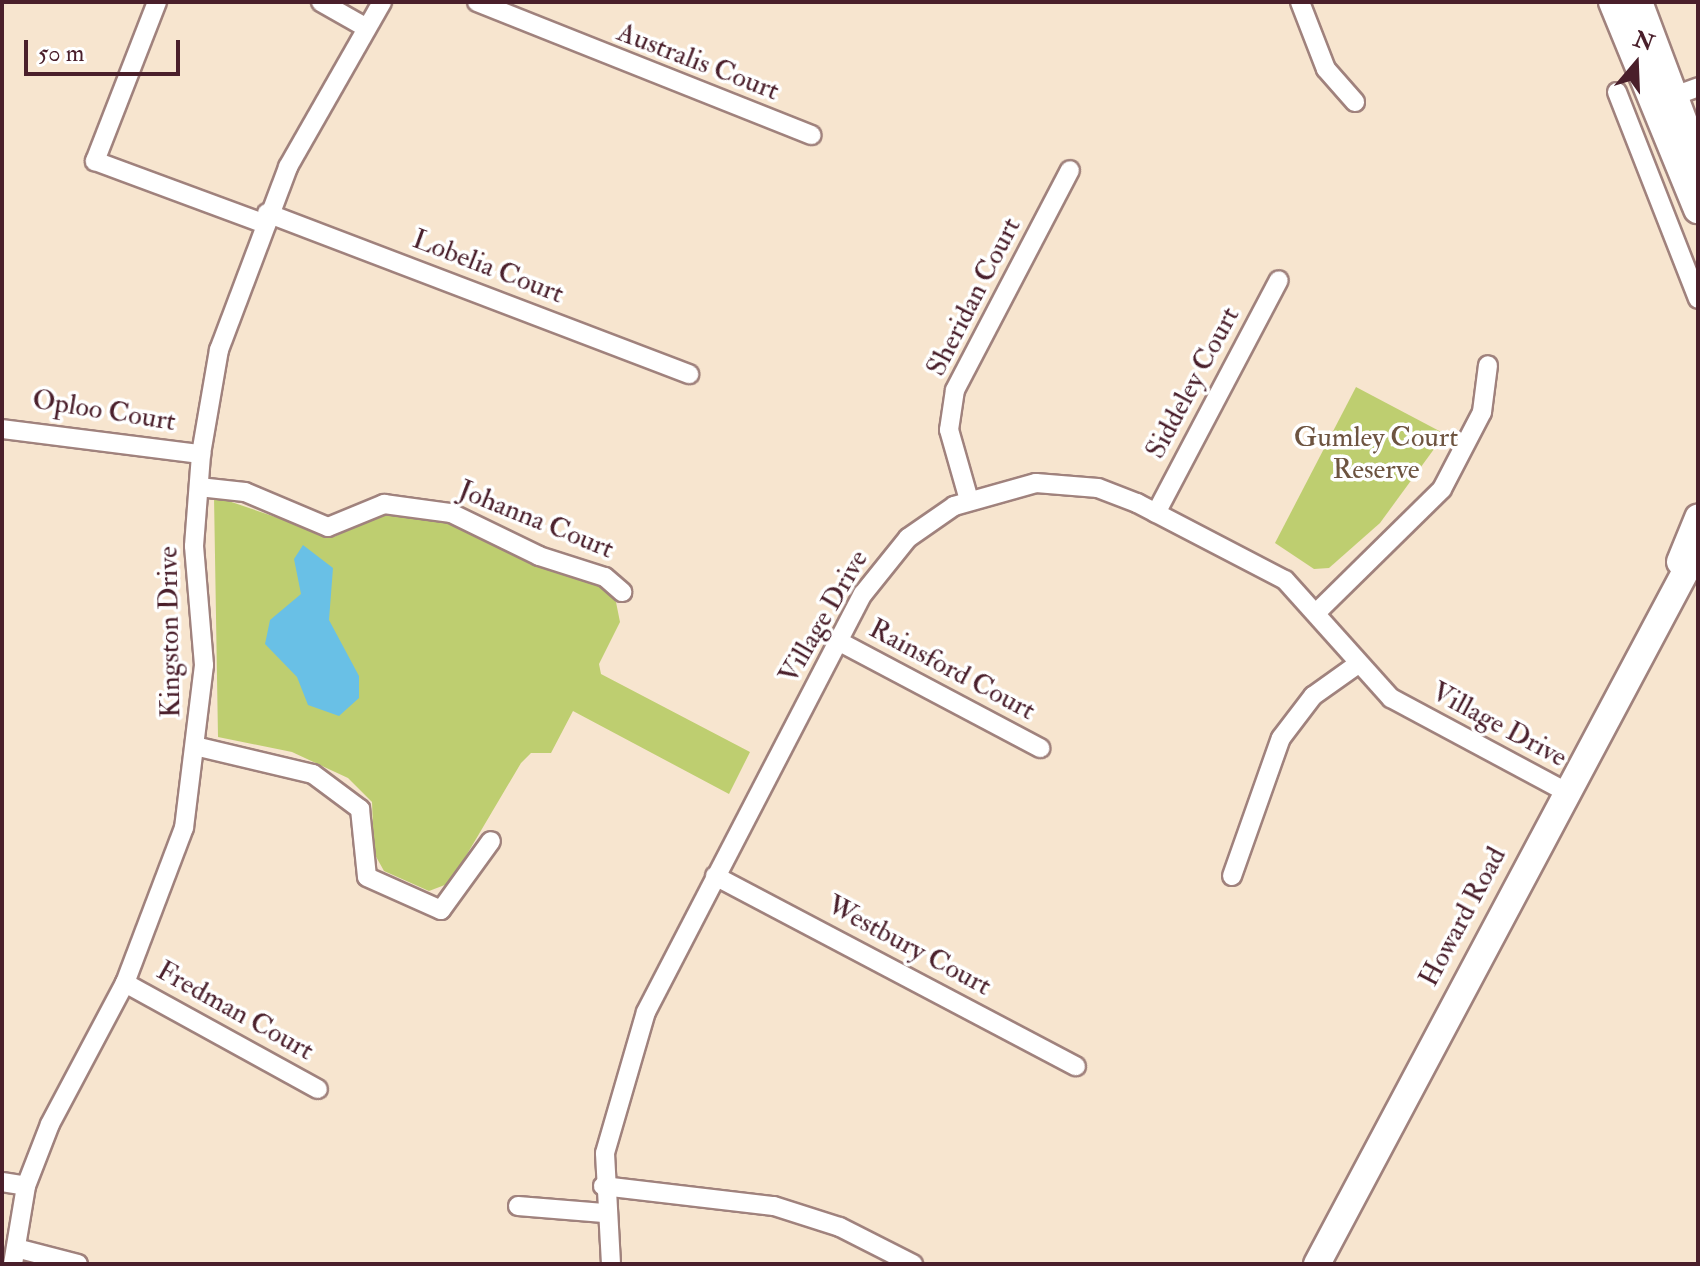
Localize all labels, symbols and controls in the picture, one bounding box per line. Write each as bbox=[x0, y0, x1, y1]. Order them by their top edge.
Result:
street label: Australis Court bbox=[612, 16, 784, 108]
scale bar bbox=[28, 24, 184, 74]
north arrow bbox=[1596, 24, 1676, 104]
text: N bbox=[1630, 25, 1658, 58]
text: 50 m bbox=[38, 38, 84, 69]
street label: Sheridan Court bbox=[920, 212, 1028, 382]
street label: Lobelia Court bbox=[408, 223, 568, 311]
street label: Siddeley Court bbox=[1139, 301, 1247, 465]
street label: Oploo Court bbox=[30, 383, 178, 439]
park label: Gumley Court Reserve bbox=[1294, 421, 1458, 487]
street label: Johanna Court bbox=[453, 474, 619, 566]
street label: Village Drive bbox=[772, 544, 876, 690]
street label: Kingston Drive bbox=[152, 546, 188, 718]
street label: Rainsford Court bbox=[863, 612, 1041, 728]
street label: Village Drive bbox=[1426, 675, 1572, 775]
street label: Howard Road bbox=[1412, 842, 1514, 992]
street label: Westbury Court bbox=[821, 889, 997, 1003]
street label: Fredman Court bbox=[151, 954, 319, 1068]

